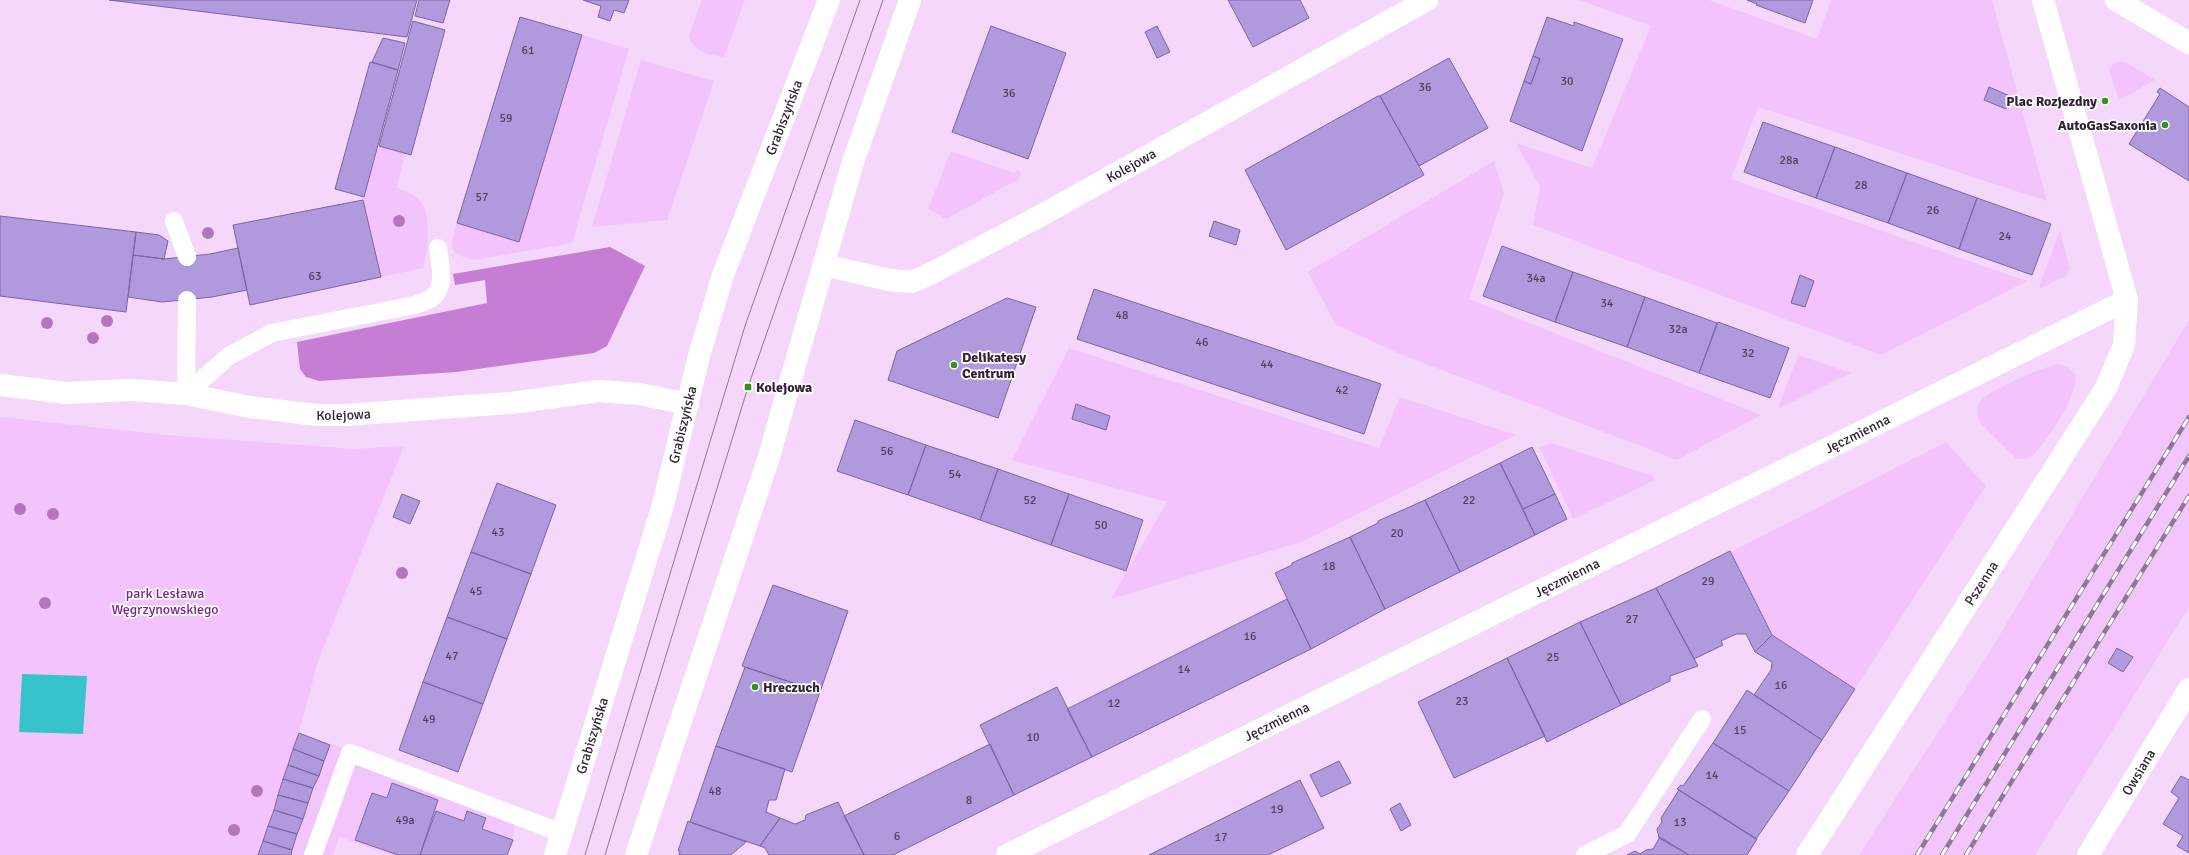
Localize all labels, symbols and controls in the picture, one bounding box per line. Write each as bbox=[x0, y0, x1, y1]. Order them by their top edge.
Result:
house number: 61 bbox=[522, 43, 534, 58]
house number: 30 bbox=[1561, 74, 1573, 89]
street label: Grabiszyńska bbox=[762, 77, 806, 157]
house number: 36 bbox=[1419, 80, 1431, 95]
house number: 36 bbox=[1003, 86, 1015, 101]
place label: Plac Rozjezdny bbox=[2006, 93, 2097, 110]
marker: Plac Rozjezdny bbox=[2100, 96, 2110, 106]
house number: 59 bbox=[500, 111, 512, 126]
place label: AutoGasSaxonia bbox=[2058, 117, 2157, 134]
marker: AutoGasSaxonia bbox=[2160, 120, 2170, 130]
street label: Kolejowa bbox=[1103, 145, 1159, 186]
house number: 28a bbox=[1779, 153, 1799, 168]
house number: 28 bbox=[1855, 178, 1867, 193]
house number: 57 bbox=[476, 190, 488, 205]
house number: 26 bbox=[1927, 203, 1939, 218]
house number: 24 bbox=[1999, 229, 2012, 244]
house number: 63 bbox=[309, 269, 321, 284]
house number: 34a bbox=[1526, 271, 1546, 286]
house number: 34 bbox=[1601, 296, 1614, 311]
house number: 48 bbox=[1116, 308, 1128, 323]
house number: 32a bbox=[1668, 322, 1688, 337]
house number: 46 bbox=[1196, 335, 1208, 350]
house number: 32 bbox=[1742, 346, 1754, 361]
place label: Delikatesy Centrum bbox=[962, 349, 1026, 382]
house number: 44 bbox=[1261, 357, 1274, 372]
marker: Delikatesy Centrum bbox=[949, 360, 959, 370]
place label: Kolejowa bbox=[756, 379, 812, 396]
marker: Kolejowa bbox=[743, 382, 753, 392]
house number: 42 bbox=[1336, 383, 1348, 398]
street label: Grabiszyńska bbox=[665, 384, 700, 465]
street label: Kolejowa bbox=[316, 405, 371, 424]
street label: Jęczmienna bbox=[1822, 410, 1893, 457]
house number: 56 bbox=[881, 444, 893, 459]
house number: 54 bbox=[949, 467, 962, 482]
house number: 52 bbox=[1024, 493, 1036, 508]
house number: 22 bbox=[1463, 493, 1475, 508]
house number: 50 bbox=[1095, 518, 1107, 533]
house number: 43 bbox=[492, 525, 504, 540]
house number: 20 bbox=[1391, 526, 1403, 541]
street label: Jęczmienna bbox=[1532, 554, 1602, 601]
street label: Pszenna bbox=[1961, 558, 2002, 608]
house number: 18 bbox=[1323, 559, 1335, 574]
house number: 29 bbox=[1702, 574, 1714, 589]
house number: 45 bbox=[470, 584, 482, 599]
park label: park Lesława Węgrzynowskiego bbox=[111, 585, 219, 618]
house number: 27 bbox=[1626, 612, 1638, 627]
house number: 16 bbox=[1244, 629, 1256, 644]
house number: 47 bbox=[446, 649, 458, 664]
house number: 25 bbox=[1547, 650, 1559, 665]
house number: 14 bbox=[1178, 662, 1191, 677]
house number: 16 bbox=[1775, 678, 1787, 693]
place label: Hreczuch bbox=[763, 679, 820, 696]
marker: Hreczuch bbox=[750, 682, 760, 692]
house number: 23 bbox=[1456, 694, 1468, 709]
street label: Grabiszyńska bbox=[572, 695, 612, 776]
house number: 12 bbox=[1108, 696, 1120, 711]
street label: Jęczmienna bbox=[1241, 698, 1312, 745]
house number: 49 bbox=[423, 712, 435, 727]
house number: 15 bbox=[1734, 723, 1746, 738]
house number: 10 bbox=[1027, 730, 1039, 745]
street label: Owsiana bbox=[2118, 746, 2159, 798]
house number: 14 bbox=[1706, 768, 1719, 783]
house number: 48 bbox=[709, 784, 721, 799]
house number: 8 bbox=[966, 793, 972, 808]
house number: 19 bbox=[1271, 802, 1283, 817]
house number: 49a bbox=[395, 813, 415, 828]
house number: 13 bbox=[1674, 815, 1686, 830]
house number: 6 bbox=[894, 829, 900, 844]
house number: 17 bbox=[1215, 830, 1227, 845]

